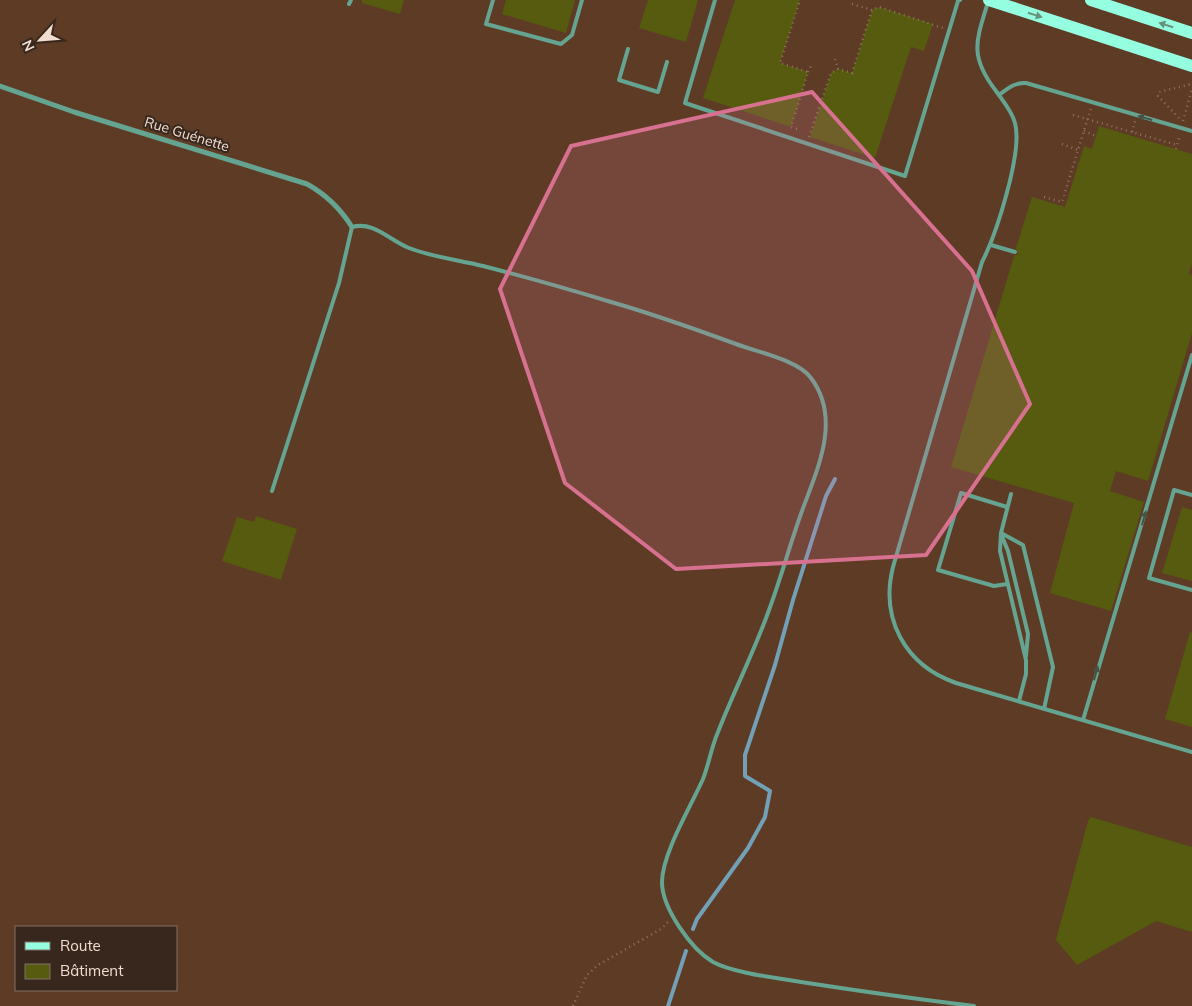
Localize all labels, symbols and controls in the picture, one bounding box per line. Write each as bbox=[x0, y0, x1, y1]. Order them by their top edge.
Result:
one-way arrow bbox=[1028, 12, 1043, 20]
north arrow bbox=[15, 15, 65, 65]
one-way arrow bbox=[1158, 20, 1173, 28]
text: N bbox=[18, 37, 39, 54]
street label: Rue Guénette bbox=[142, 113, 232, 155]
one-way arrow bbox=[1138, 113, 1153, 121]
one-way arrow bbox=[1140, 510, 1148, 526]
one-way arrow bbox=[1093, 666, 1101, 681]
legend bbox=[15, 926, 178, 991]
text: Route bbox=[60, 936, 101, 955]
text: Bâtiment bbox=[60, 961, 123, 980]

